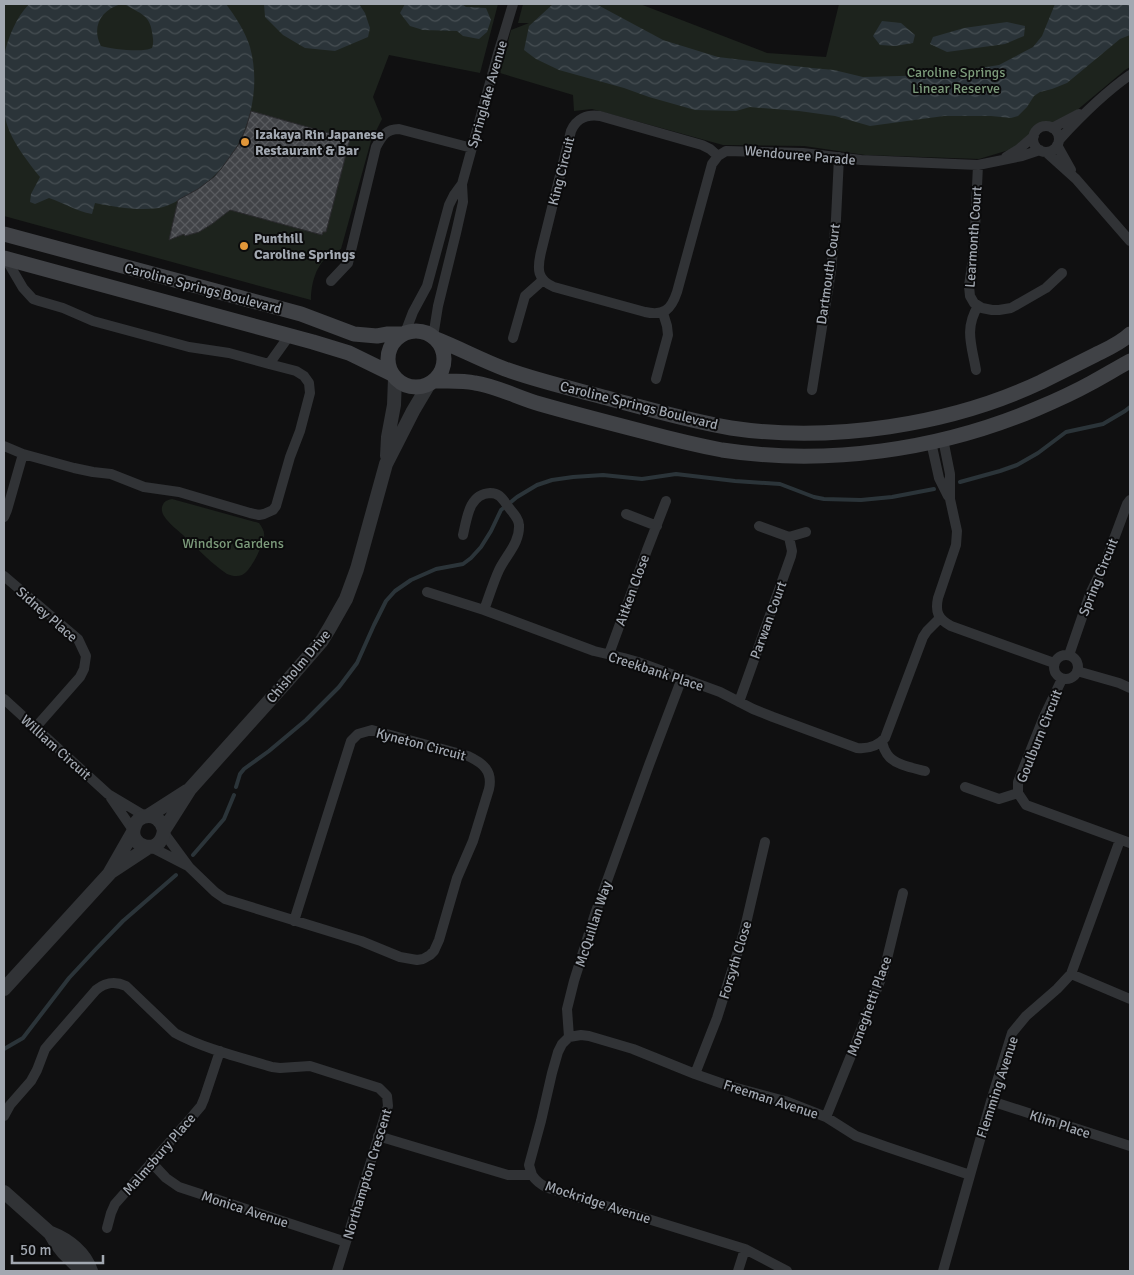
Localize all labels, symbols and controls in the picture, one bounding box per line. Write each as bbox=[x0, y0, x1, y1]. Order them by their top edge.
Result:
street label: Springlake Avenue bbox=[464, 38, 511, 150]
park label: Caroline Springs Linear Reserve bbox=[907, 64, 1005, 97]
place label: Izakaya Rin Japanese Restaurant & Bar bbox=[255, 126, 384, 159]
street label: King Circuit bbox=[545, 135, 578, 207]
marker: Izakaya Rin Japanese Restaurant & Bar bbox=[239, 136, 251, 148]
street label: Wendouree Parade bbox=[744, 142, 856, 169]
street label: Learmonth Court bbox=[961, 186, 986, 288]
street label: Dartmouth Court bbox=[813, 222, 844, 326]
place label: Punthill Caroline Springs bbox=[254, 230, 355, 263]
marker: Punthill Caroline Springs bbox=[238, 240, 250, 252]
street label: Caroline Springs Boulevard bbox=[122, 259, 283, 318]
street label: Caroline Springs Boulevard bbox=[558, 378, 719, 433]
park label: Windsor Gardens bbox=[182, 535, 284, 552]
street label: Spring Circuit bbox=[1075, 536, 1122, 619]
street label: Aitken Close bbox=[612, 552, 653, 628]
street label: Parwan Court bbox=[747, 579, 790, 661]
street label: Sidney Place bbox=[13, 583, 81, 646]
street label: Chisholm Drive bbox=[263, 626, 334, 706]
street label: Creekbank Place bbox=[606, 648, 706, 695]
street label: Goulburn Circuit bbox=[1013, 687, 1066, 785]
street label: William Circuit bbox=[17, 711, 94, 783]
street label: Kyneton Circuit bbox=[374, 724, 468, 765]
street label: McQuillan Way bbox=[572, 879, 615, 969]
street label: Forsyth Close bbox=[716, 919, 755, 1001]
street label: Moneghetti Place bbox=[844, 954, 895, 1058]
street label: Flemming Avenue bbox=[973, 1034, 1022, 1140]
street label: Freeman Avenue bbox=[721, 1076, 820, 1123]
street label: Northampton Crescent bbox=[340, 1107, 395, 1242]
street label: Klim Place bbox=[1027, 1107, 1092, 1142]
street label: Malmsbury Place bbox=[119, 1110, 199, 1199]
street label: Mockridge Avenue bbox=[543, 1177, 653, 1228]
street label: Monica Avenue bbox=[199, 1187, 291, 1232]
scale bar bbox=[12, 1232, 104, 1264]
text: 50 m bbox=[20, 1241, 51, 1259]

